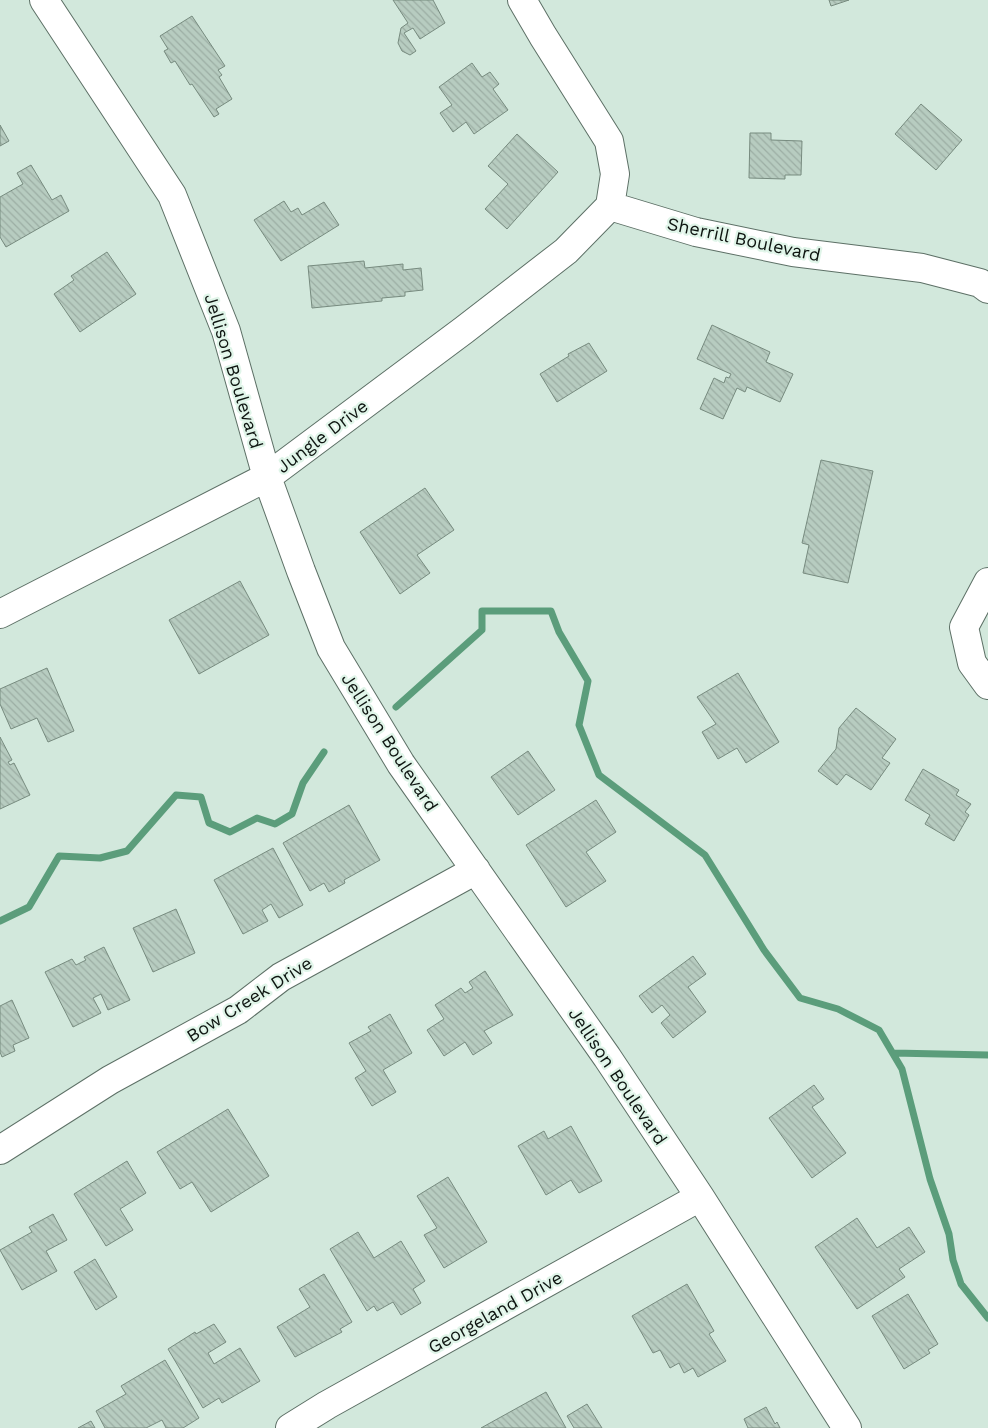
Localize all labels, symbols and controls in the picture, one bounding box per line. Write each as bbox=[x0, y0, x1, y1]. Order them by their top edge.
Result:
street label: Sherrill Boulevard bbox=[666, 213, 822, 265]
street label: Jellison Boulevard bbox=[200, 291, 268, 451]
street label: Jungle Drive bbox=[272, 395, 372, 477]
street label: Jellison Boulevard bbox=[337, 669, 443, 815]
street label: Bow Creek Drive bbox=[182, 952, 316, 1046]
street label: Jellison Boulevard bbox=[564, 1003, 672, 1149]
street label: Georgeland Drive bbox=[424, 1266, 566, 1358]

